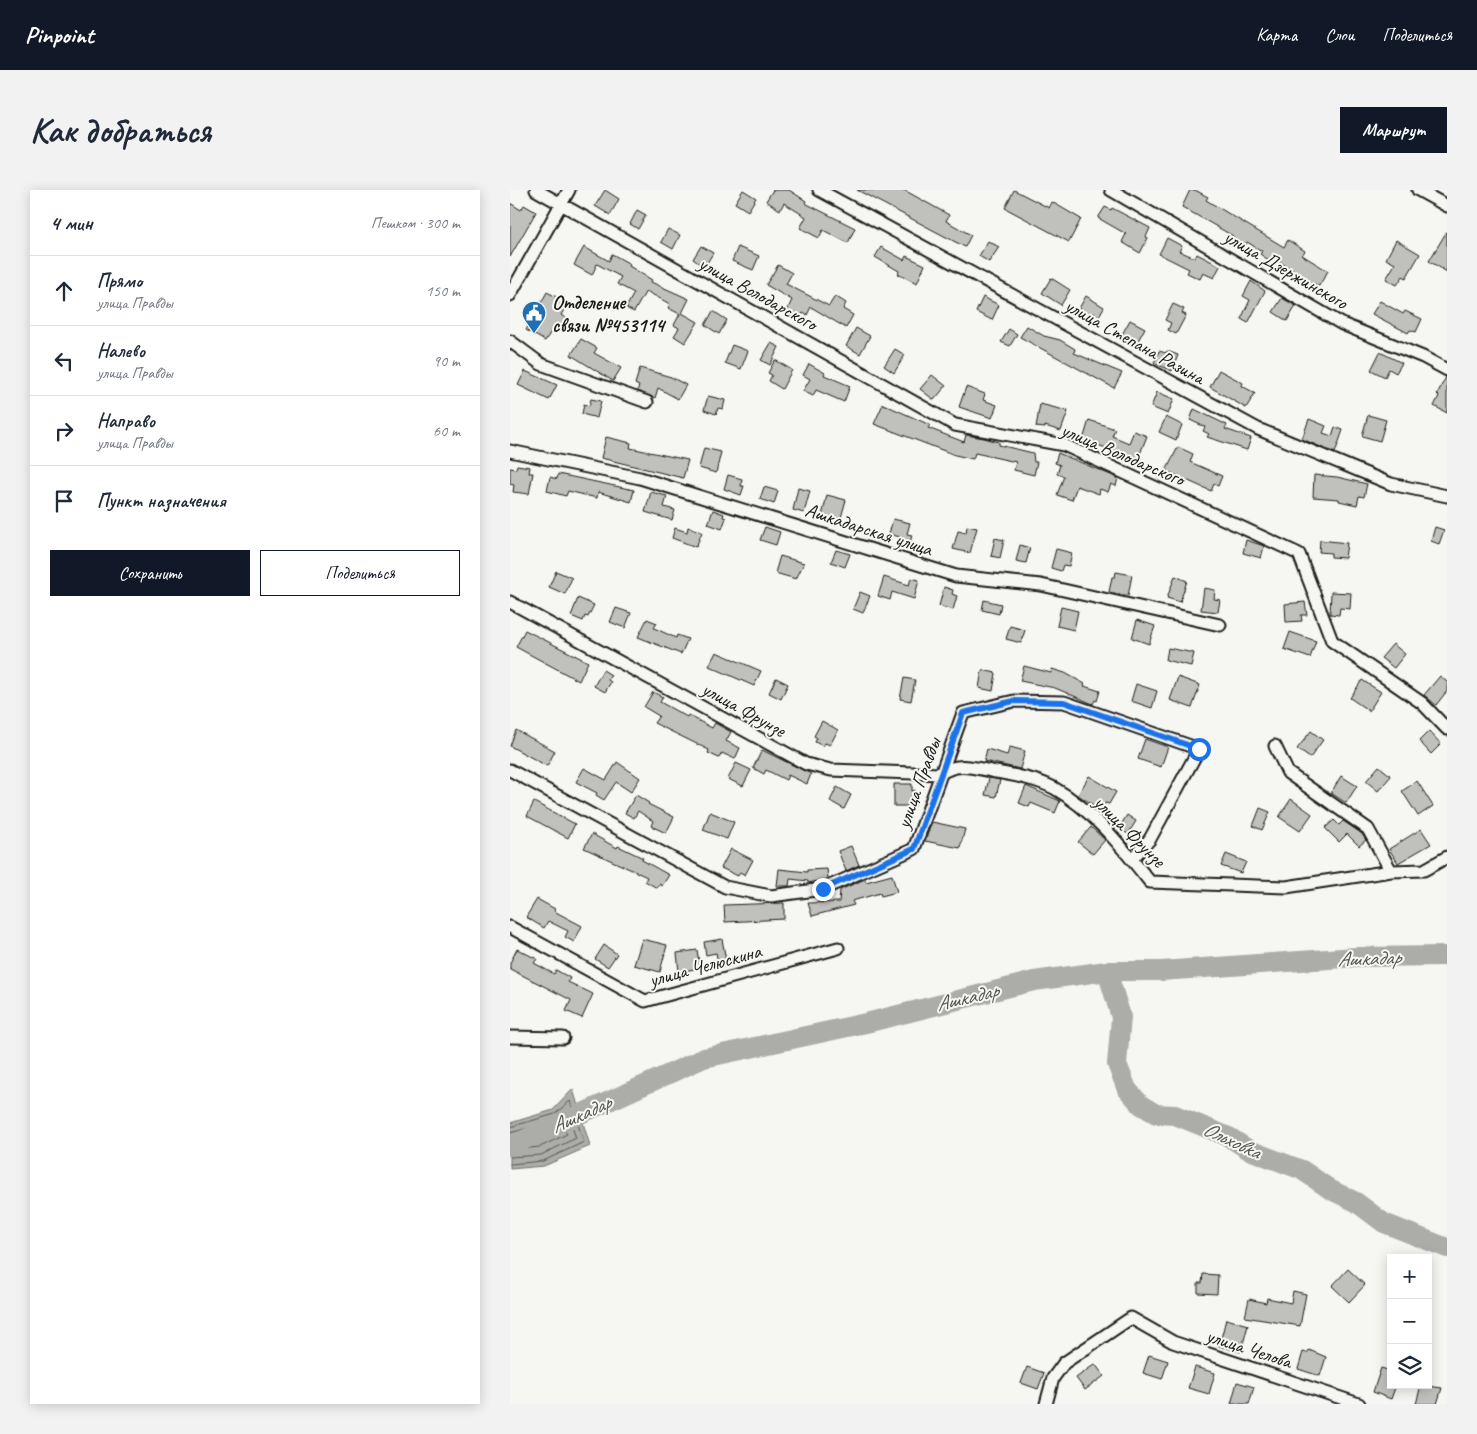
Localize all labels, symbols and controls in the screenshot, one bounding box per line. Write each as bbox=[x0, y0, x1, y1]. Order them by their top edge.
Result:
text: Pinpoint bbox=[25, 20, 94, 50]
text: Карта bbox=[1256, 24, 1297, 46]
text: Слои bbox=[1325, 24, 1354, 46]
text: Поделиться bbox=[1382, 24, 1452, 46]
button: Маршрут bbox=[1340, 107, 1447, 153]
text: Как добраться bbox=[30, 108, 211, 153]
text: 4 мин bbox=[50, 210, 93, 236]
text: Пешком · 300 m bbox=[371, 213, 460, 233]
street label: улица Дзержинского bbox=[1219, 223, 1353, 315]
street label: улица Володарского bbox=[693, 250, 823, 337]
text: Прямо bbox=[97, 269, 142, 293]
icon: ahead bbox=[50, 277, 78, 305]
text: 150 m bbox=[426, 281, 460, 301]
place label: Отделение связи №453114 bbox=[552, 290, 667, 338]
street label: улица Степана Разина bbox=[1060, 292, 1210, 391]
text: улица Правды bbox=[97, 293, 173, 313]
public building icon: Отделение связи №453114 bbox=[521, 300, 547, 334]
text: Налево bbox=[97, 339, 145, 363]
icon: left bbox=[50, 347, 78, 375]
text: 90 m bbox=[433, 351, 460, 371]
text: улица Правды bbox=[97, 363, 173, 383]
text: Направо bbox=[97, 409, 155, 433]
icon: right bbox=[50, 417, 78, 445]
street label: улица Володарского bbox=[1056, 417, 1190, 492]
text: 60 m bbox=[433, 421, 460, 441]
text: улица Правды bbox=[97, 433, 173, 453]
icon: arrive bbox=[50, 487, 78, 515]
text: Пункт назначения bbox=[97, 489, 226, 513]
street label: Ашкадарская улица bbox=[802, 497, 937, 562]
button: Сохранить bbox=[50, 550, 250, 596]
button: Поделиться bbox=[260, 550, 460, 596]
street label: улица Фрунзе bbox=[697, 676, 791, 743]
street label: улица Правды bbox=[890, 733, 947, 833]
route start bbox=[1188, 738, 1211, 761]
street label: улица Фрунзе bbox=[1088, 789, 1172, 874]
route end bbox=[812, 878, 835, 901]
street label: улица Челюскина bbox=[645, 938, 765, 993]
water label: Ашкадар bbox=[1337, 944, 1404, 972]
water label: Ашкадар bbox=[933, 977, 1004, 1017]
water label: Ашкадар bbox=[547, 1088, 618, 1139]
water label: Ольховка bbox=[1199, 1115, 1267, 1166]
map controls bbox=[1387, 1254, 1432, 1389]
button: + bbox=[1387, 1254, 1432, 1299]
button: − bbox=[1387, 1299, 1432, 1344]
street label: улица Челова bbox=[1202, 1323, 1296, 1375]
button: layers bbox=[1387, 1344, 1432, 1389]

